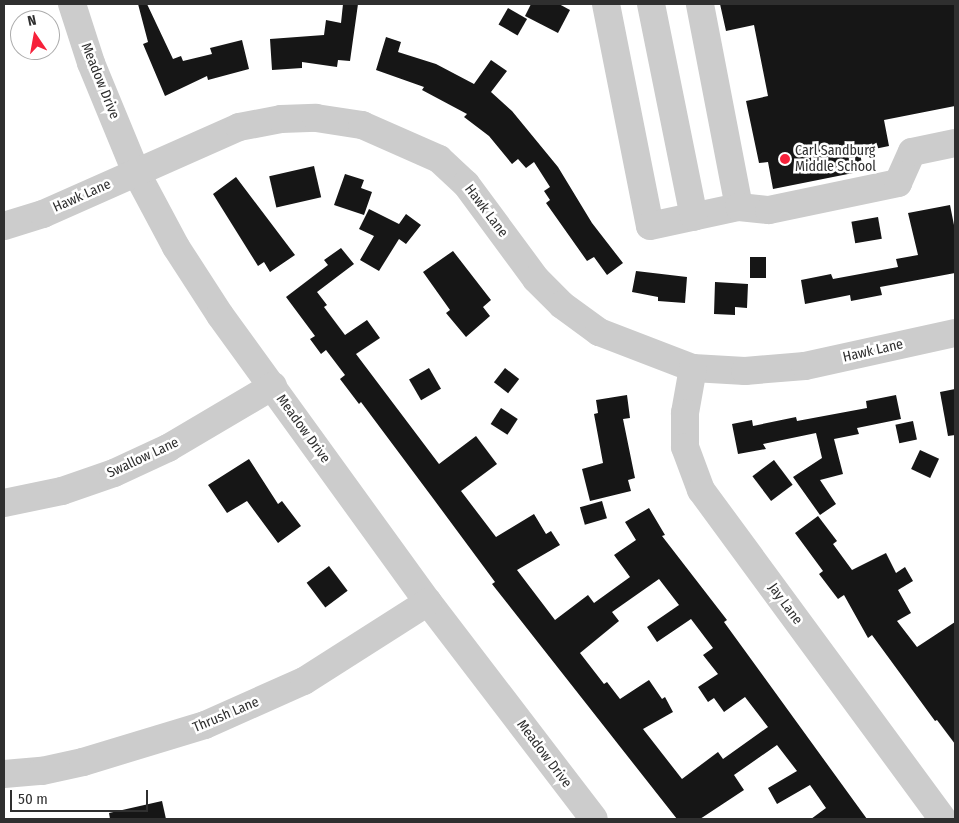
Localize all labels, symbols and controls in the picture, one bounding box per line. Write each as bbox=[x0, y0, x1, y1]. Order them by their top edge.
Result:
north arrow bbox=[10, 10, 60, 60]
text: N bbox=[26, 12, 38, 30]
street label: Meadow Drive bbox=[77, 41, 123, 121]
place label: Carl Sandburg Middle School bbox=[795, 143, 876, 176]
marker: Carl Sandburg Middle School bbox=[779, 153, 791, 165]
street label: Hawk Lane bbox=[50, 176, 114, 216]
street label: Hawk Lane bbox=[461, 181, 511, 241]
street label: Hawk Lane bbox=[841, 336, 905, 366]
street label: Meadow Drive bbox=[273, 391, 333, 467]
street label: Swallow Lane bbox=[105, 434, 181, 482]
street label: Jay Lane bbox=[764, 580, 806, 628]
street label: Thrush Lane bbox=[191, 694, 261, 736]
street label: Meadow Drive bbox=[513, 717, 575, 791]
scale bar bbox=[12, 780, 150, 812]
text: 50 m bbox=[18, 790, 48, 808]

